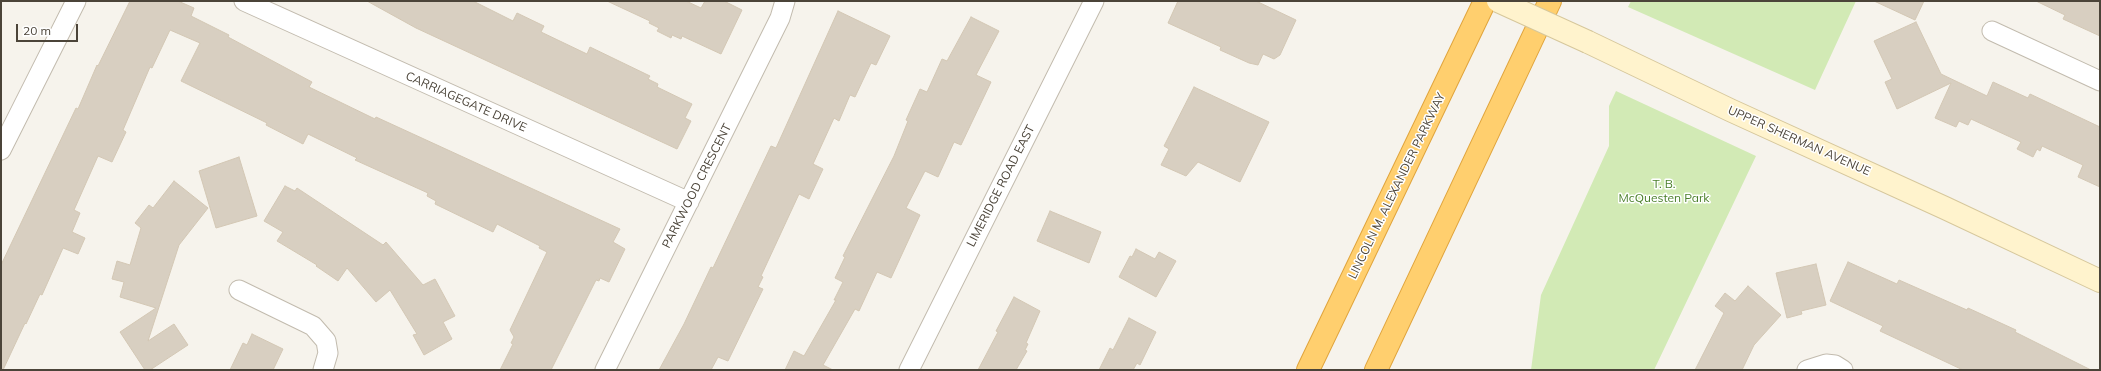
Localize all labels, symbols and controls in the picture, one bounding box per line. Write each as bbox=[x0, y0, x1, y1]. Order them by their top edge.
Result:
scale bar bbox=[18, 16, 80, 42]
text: 20 m bbox=[23, 23, 51, 38]
street label: CARRIAGEGATE DRIVE bbox=[403, 69, 529, 135]
street label: LINCOLN M. ALEXANDER PARKWAY bbox=[1346, 91, 1448, 281]
street label: UPPER SHERMAN AVENUE bbox=[1726, 103, 1872, 179]
street label: PARKWOOD CRESCENT bbox=[659, 121, 735, 251]
street label: LIMERIDGE ROAD EAST bbox=[964, 123, 1038, 249]
park label: T. B. McQuesten Park bbox=[1619, 177, 1709, 205]

